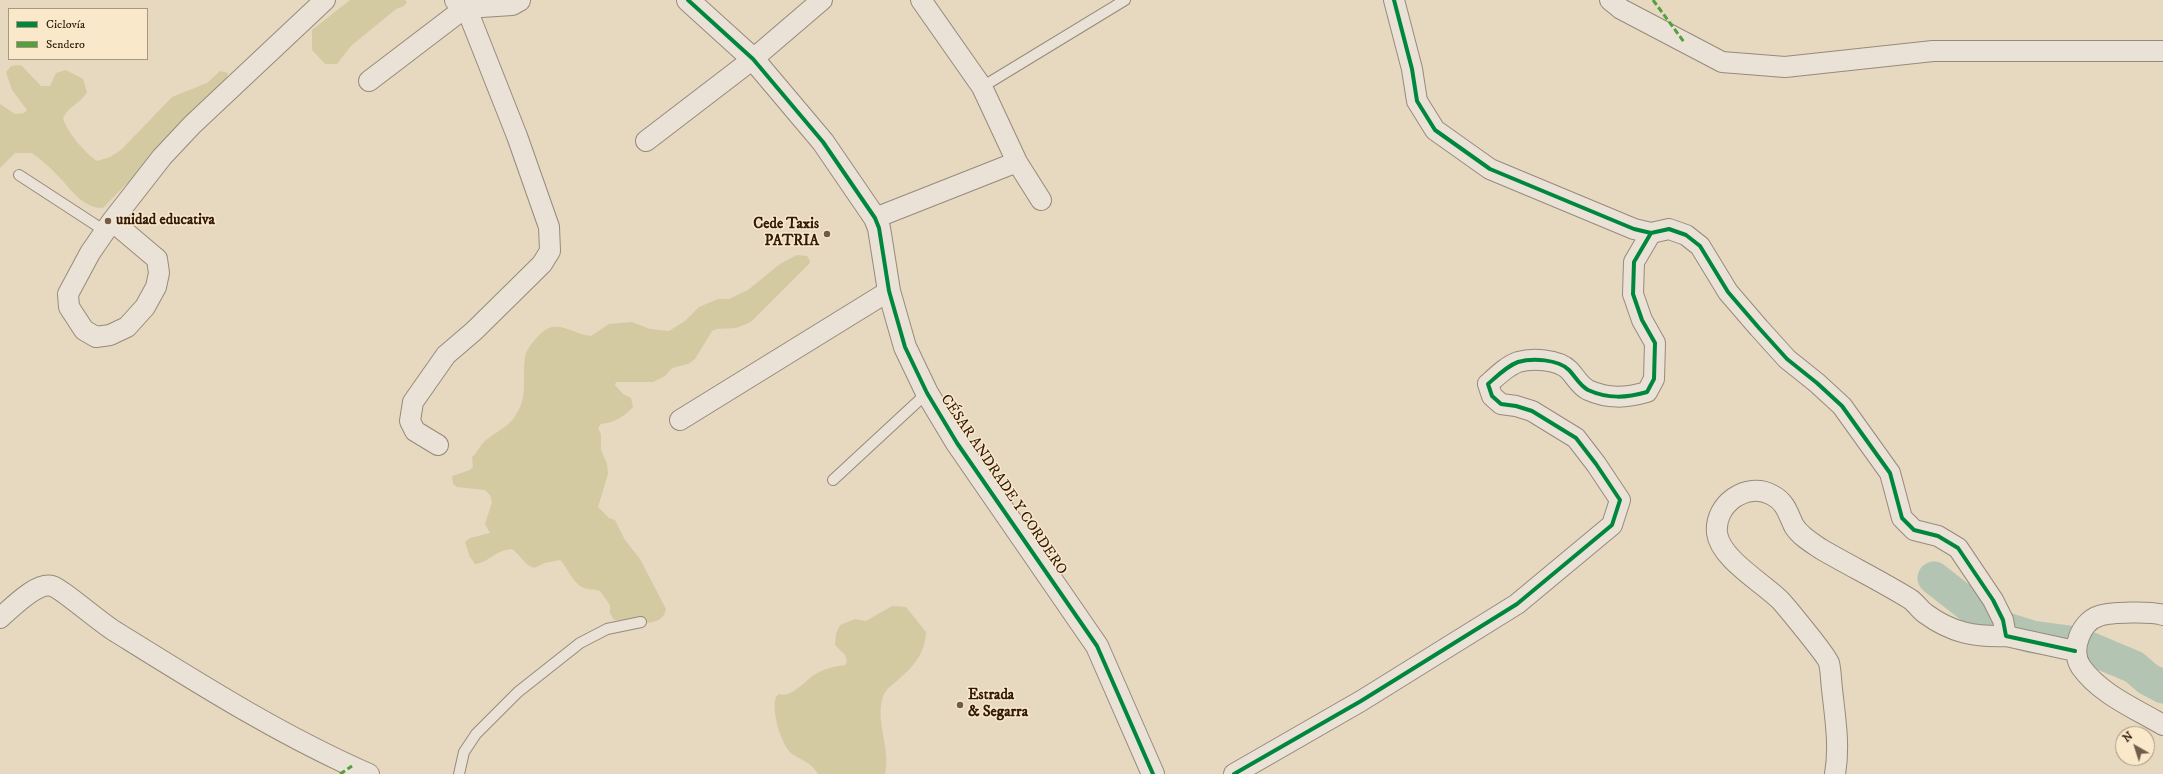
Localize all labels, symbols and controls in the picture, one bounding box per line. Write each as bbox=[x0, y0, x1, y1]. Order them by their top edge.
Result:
legend bbox=[8, 8, 148, 60]
text: Ciclovía bbox=[46, 17, 85, 32]
text: Sendero bbox=[46, 37, 85, 52]
place label: unidad educativa bbox=[116, 212, 215, 230]
marker: unidad educativa bbox=[103, 216, 113, 226]
place label: Cede Taxis PATRIA bbox=[753, 216, 819, 251]
marker: Cede Taxis PATRIA bbox=[822, 229, 832, 239]
street label: CÉSAR ANDRADE Y CORDERO bbox=[936, 391, 1070, 579]
place label: Estrada & Segarra bbox=[968, 687, 1028, 722]
marker: Estrada & Segarra bbox=[955, 700, 965, 710]
north arrow bbox=[2115, 726, 2155, 766]
text: N bbox=[2120, 729, 2136, 746]

